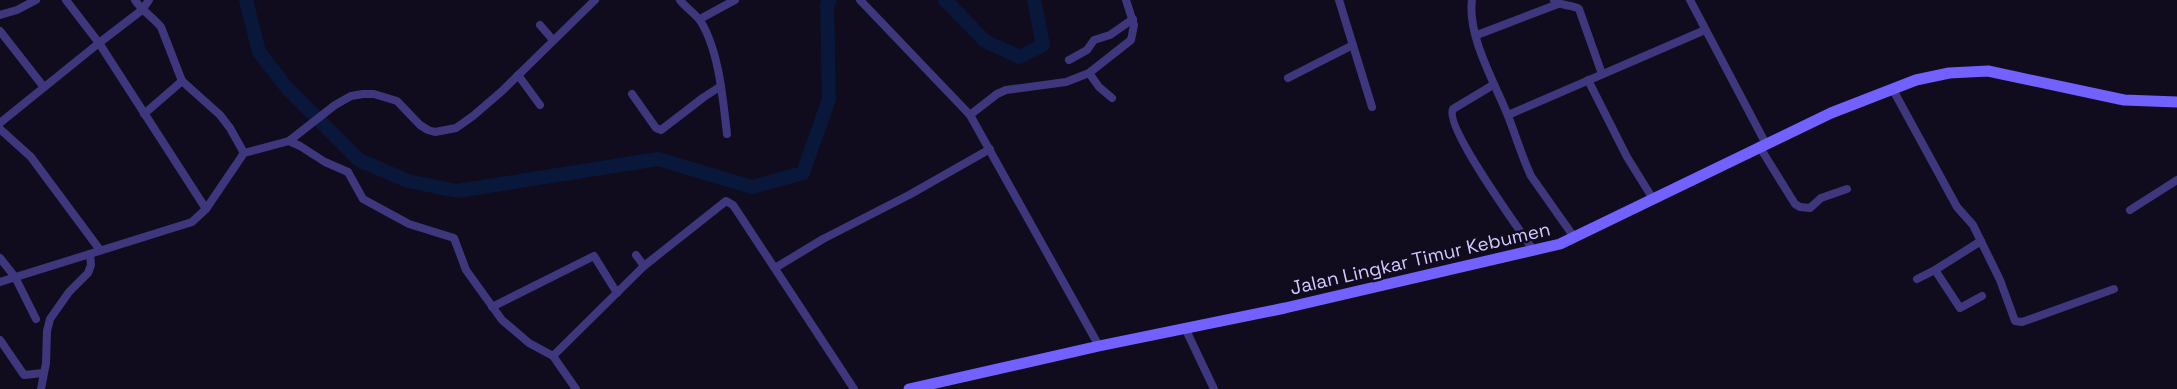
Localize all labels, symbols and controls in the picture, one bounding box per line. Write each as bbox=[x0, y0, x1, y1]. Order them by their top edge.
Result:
street label: Jalan Lingkar Timur Kebumen bbox=[1288, 216, 1553, 301]

